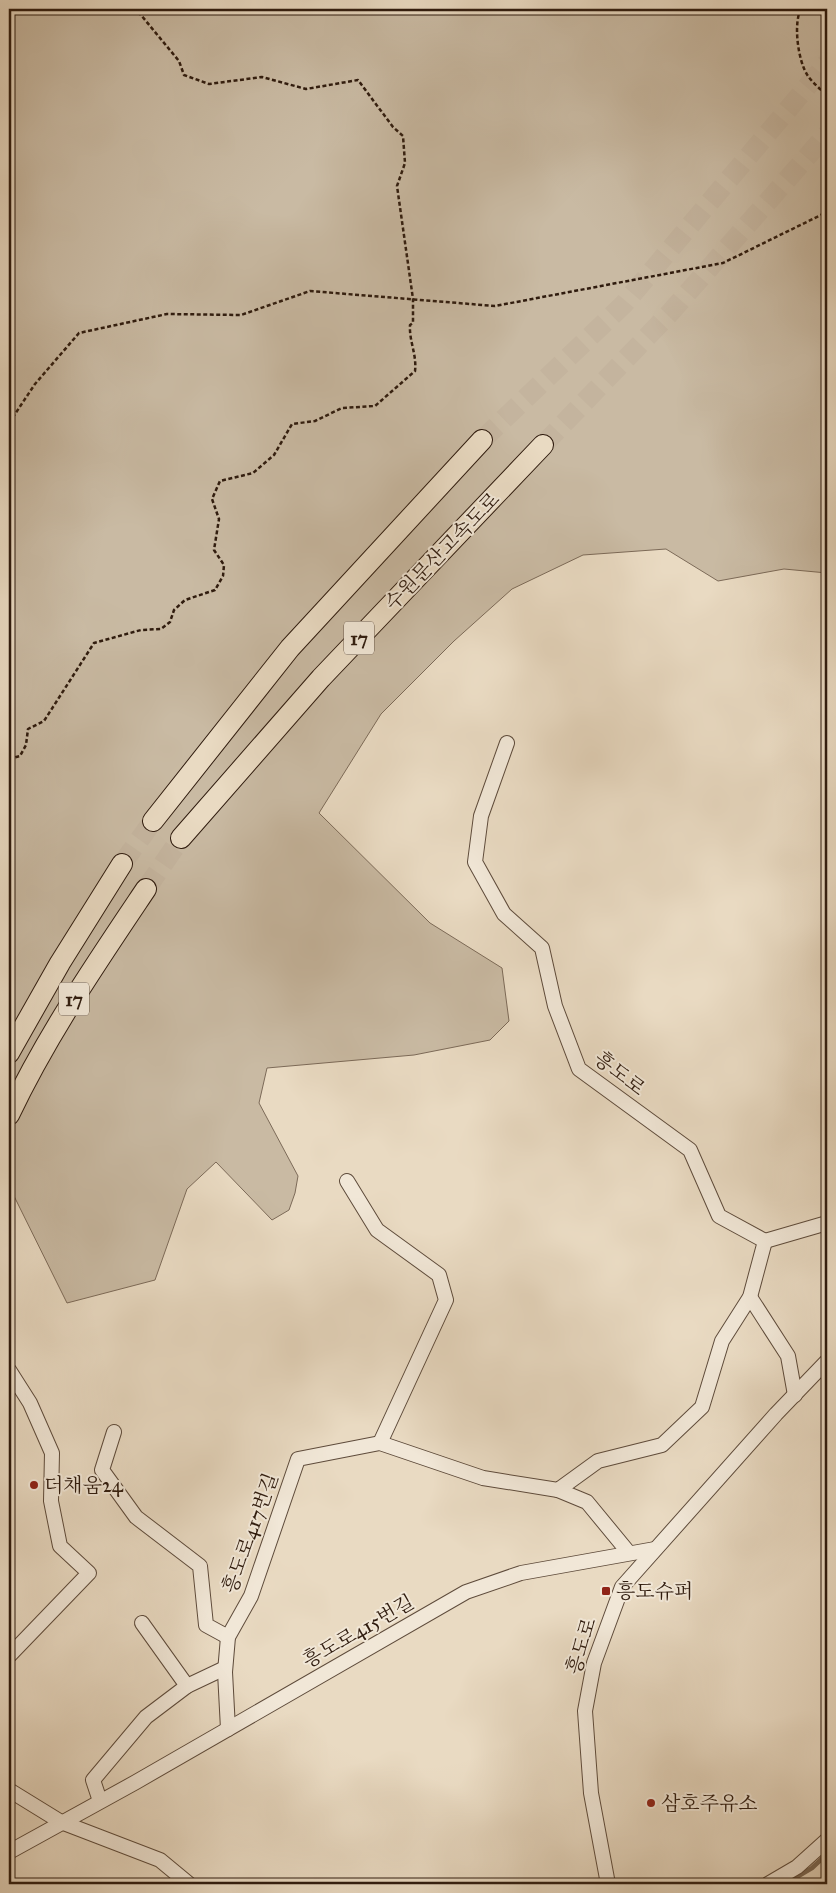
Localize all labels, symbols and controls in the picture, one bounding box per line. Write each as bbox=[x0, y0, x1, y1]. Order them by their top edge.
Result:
street label: 수원문산고속도로 bbox=[380, 487, 504, 615]
road number: 17 bbox=[344, 622, 374, 654]
road number: 17 bbox=[59, 982, 89, 1016]
street label: 흥도로 bbox=[590, 1046, 650, 1100]
street label: 흥도로417번길 bbox=[217, 1470, 283, 1596]
place label: 더채움24 bbox=[44, 1473, 124, 1497]
marker: 더채움24 bbox=[28, 1479, 40, 1491]
place label: 흥도슈퍼 bbox=[616, 1579, 693, 1603]
marker: 흥도슈퍼 bbox=[600, 1585, 612, 1597]
street label: 흥도로415번길 bbox=[298, 1589, 418, 1673]
street label: 흥도로 bbox=[561, 1615, 601, 1677]
place label: 삼호주유소 bbox=[661, 1791, 758, 1815]
marker: 삼호주유소 bbox=[645, 1797, 657, 1809]

